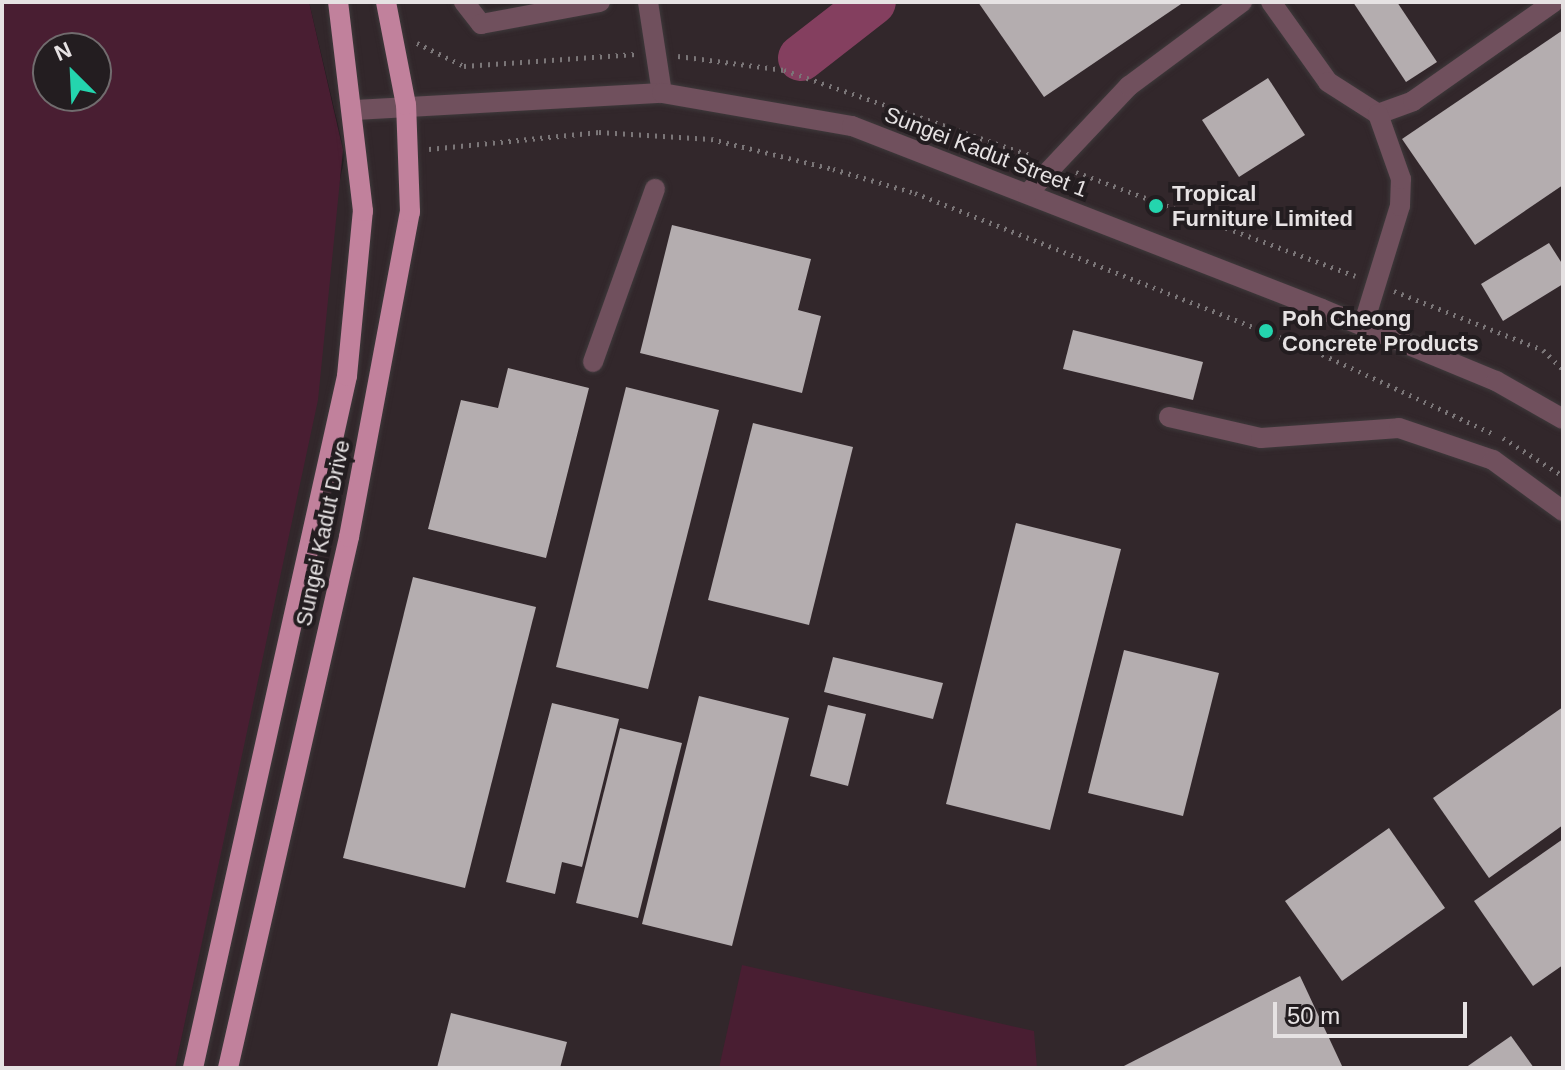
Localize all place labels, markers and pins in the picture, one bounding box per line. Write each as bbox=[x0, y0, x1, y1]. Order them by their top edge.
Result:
place label: Tropical Furniture Limited bbox=[1172, 180, 1353, 232]
marker: Tropical Furniture Limited bbox=[1147, 197, 1165, 215]
place label: Poh Cheong Concrete Products bbox=[1282, 305, 1479, 356]
marker: Poh Cheong Concrete Products bbox=[1257, 322, 1275, 340]

